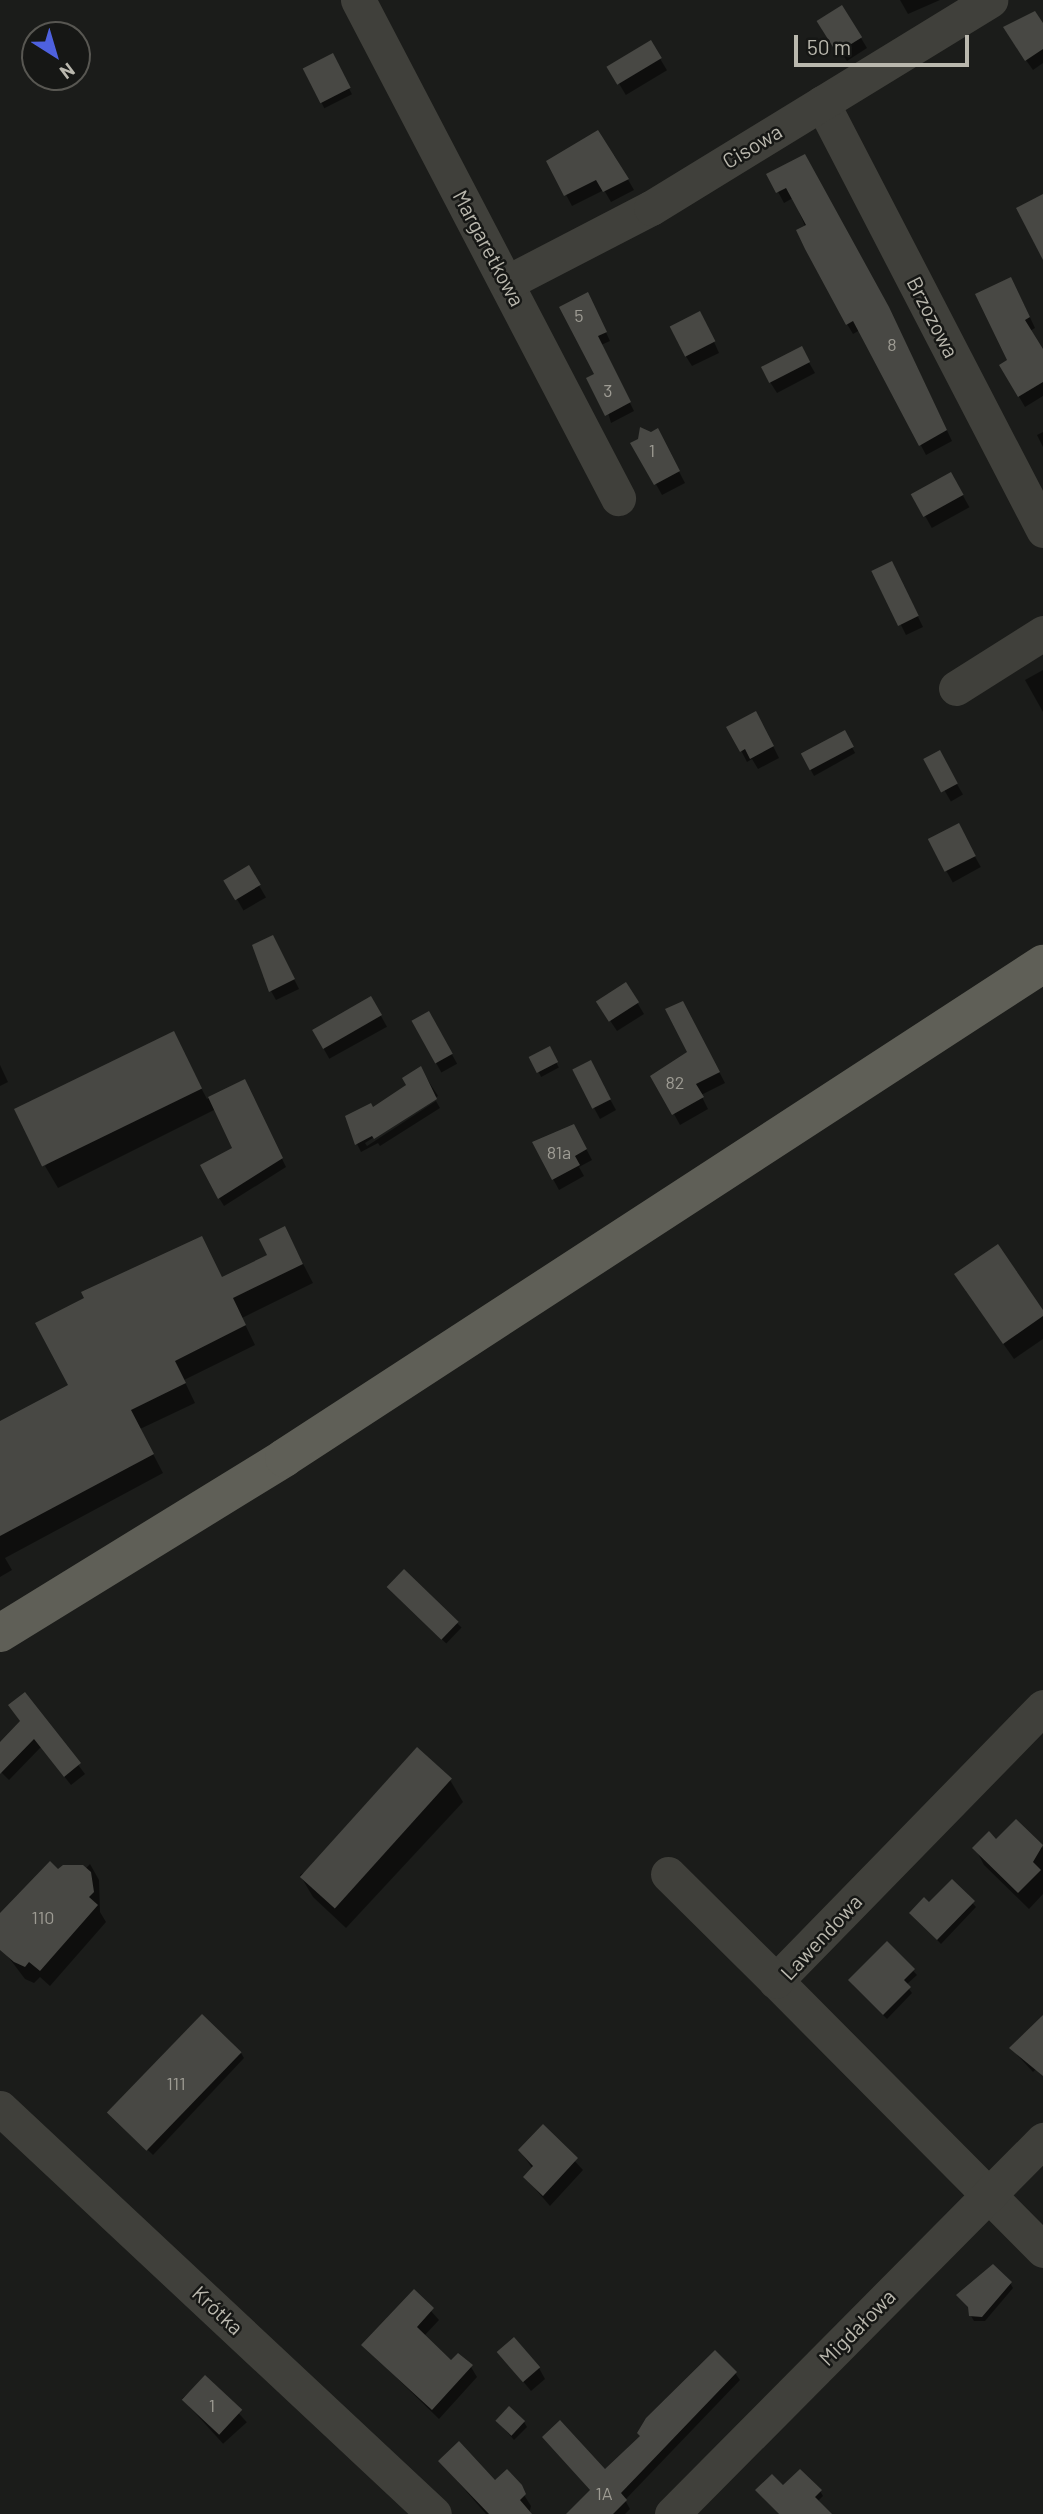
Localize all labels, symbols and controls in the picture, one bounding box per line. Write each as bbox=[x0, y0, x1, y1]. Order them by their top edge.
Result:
north arrow bbox=[21, 21, 91, 91]
scale bar bbox=[798, 21, 973, 65]
text: 50 m bbox=[807, 34, 851, 59]
text: N bbox=[56, 59, 80, 85]
street label: Cisowa bbox=[718, 118, 786, 174]
street label: Margaretkowa bbox=[448, 186, 530, 310]
street label: Brzozowa bbox=[902, 272, 964, 362]
house number: 5 bbox=[574, 304, 584, 326]
house number: 8 bbox=[887, 333, 897, 355]
house number: 3 bbox=[603, 379, 613, 401]
house number: 1 bbox=[649, 439, 655, 461]
house number: 82 bbox=[665, 1071, 685, 1093]
house number: 81a bbox=[547, 1141, 571, 1163]
street label: Lawendowa bbox=[775, 1889, 867, 1985]
house number: 110 bbox=[32, 1906, 54, 1928]
house number: 111 bbox=[166, 2072, 186, 2094]
street label: Krótka bbox=[187, 2280, 249, 2340]
street label: Migdałowa bbox=[814, 2284, 900, 2370]
house number: 1 bbox=[209, 2394, 215, 2416]
house number: 1A bbox=[595, 2482, 613, 2504]

